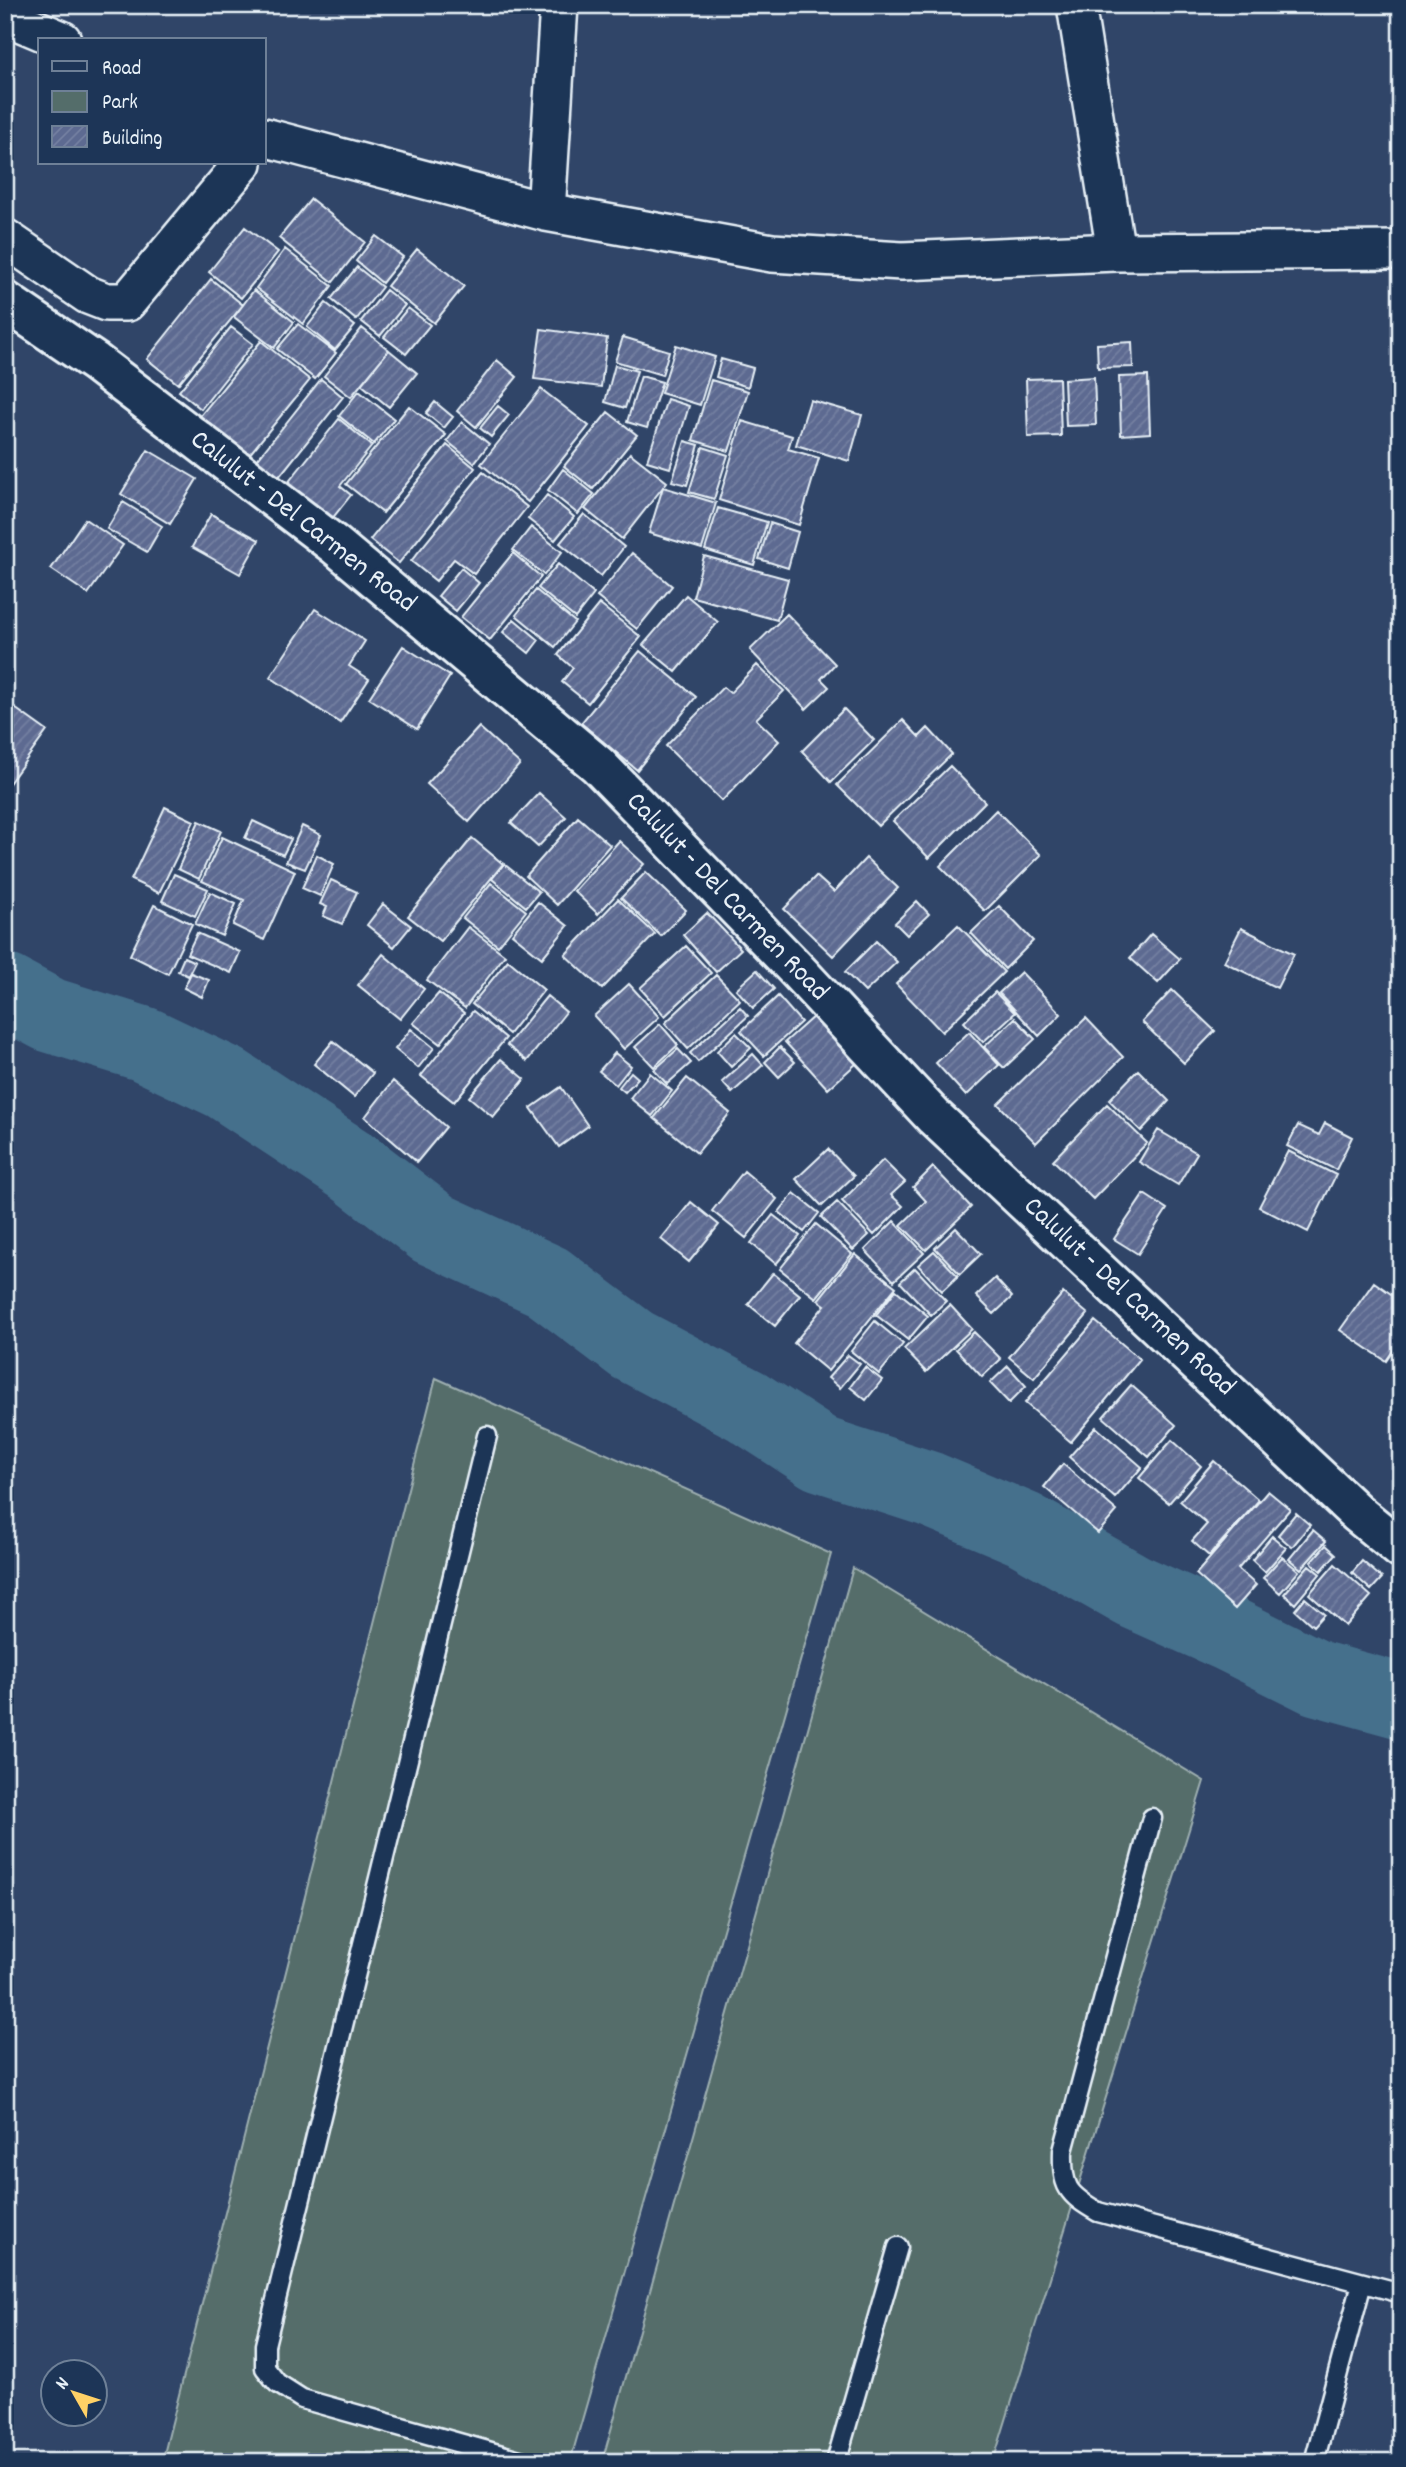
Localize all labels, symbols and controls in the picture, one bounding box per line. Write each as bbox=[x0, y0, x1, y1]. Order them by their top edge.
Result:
legend bbox=[38, 38, 266, 164]
text: Road bbox=[102, 55, 141, 85]
text: Park bbox=[102, 89, 138, 119]
text: Building bbox=[102, 125, 162, 155]
street label: Calulut - Del Carmen Road bbox=[180, 422, 424, 624]
street label: Calulut - Del Carmen Road bbox=[615, 784, 837, 1012]
street label: Calulut - Del Carmen Road bbox=[1013, 1189, 1243, 1407]
north arrow bbox=[38, 2358, 108, 2428]
text: N bbox=[50, 2372, 77, 2397]

